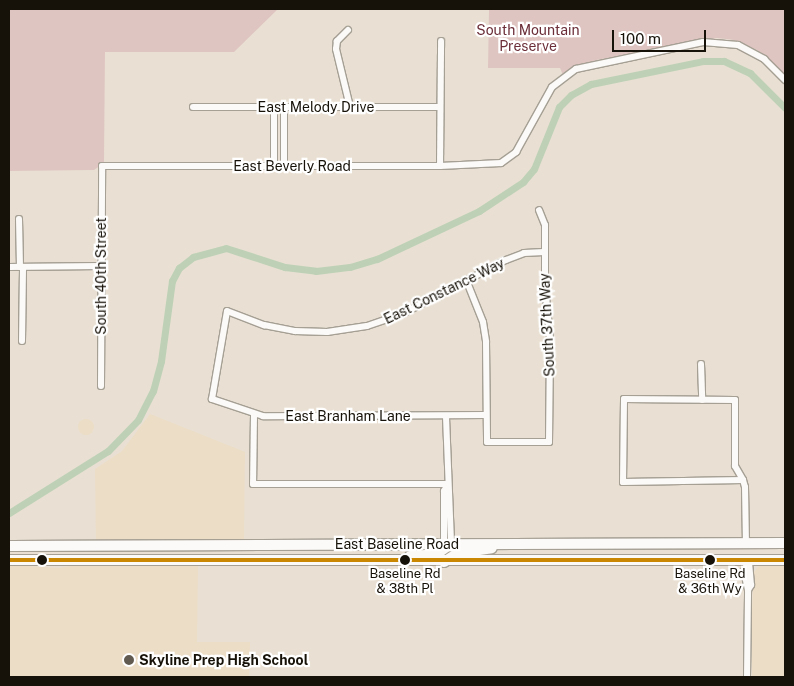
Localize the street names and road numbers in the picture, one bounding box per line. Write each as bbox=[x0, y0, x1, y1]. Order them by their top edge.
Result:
street label: East Melody Drive bbox=[258, 99, 374, 115]
street label: East Beverly Road bbox=[233, 158, 351, 174]
street label: South 40th Street bbox=[93, 217, 109, 335]
street label: East Constance Way bbox=[381, 254, 507, 328]
street label: South 37th Way bbox=[536, 273, 558, 377]
street label: East Branham Lane bbox=[285, 408, 411, 424]
street label: East Baseline Road bbox=[335, 536, 459, 552]

